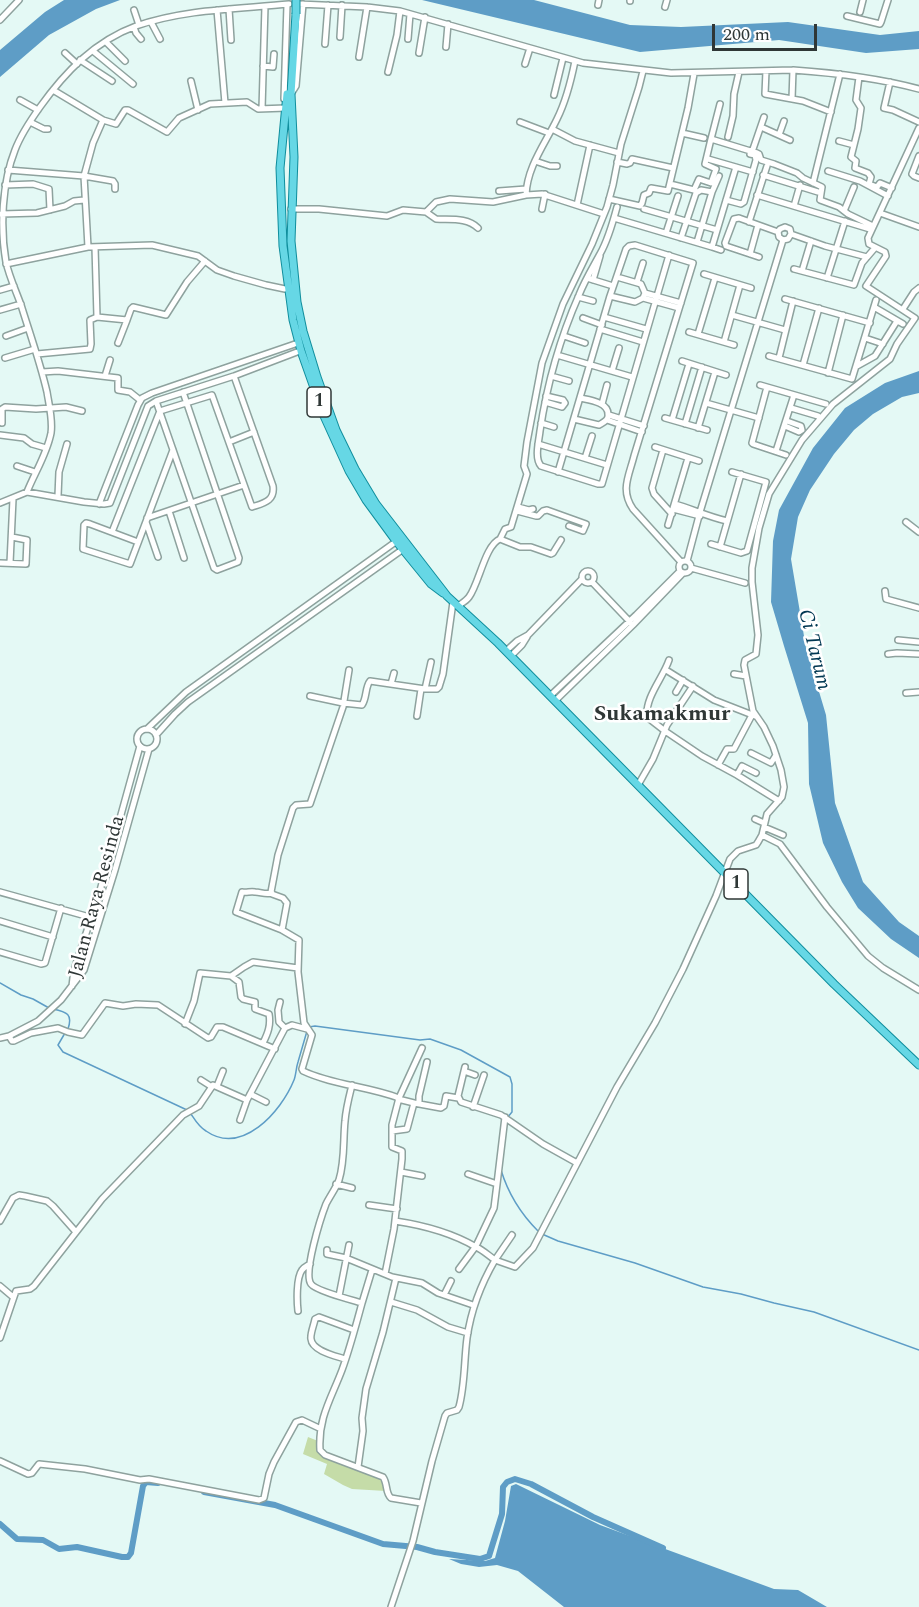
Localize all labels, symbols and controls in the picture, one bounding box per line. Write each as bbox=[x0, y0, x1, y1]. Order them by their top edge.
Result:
scale bar bbox=[715, 12, 820, 50]
text: 200 m bbox=[723, 21, 770, 48]
road number: 1 bbox=[307, 387, 331, 417]
water label: Ci Tarum bbox=[791, 607, 835, 693]
district label: Sukamakmur bbox=[594, 703, 730, 729]
street label: Jalan Raya Resinda bbox=[65, 813, 131, 981]
road number: 1 bbox=[724, 869, 748, 899]

